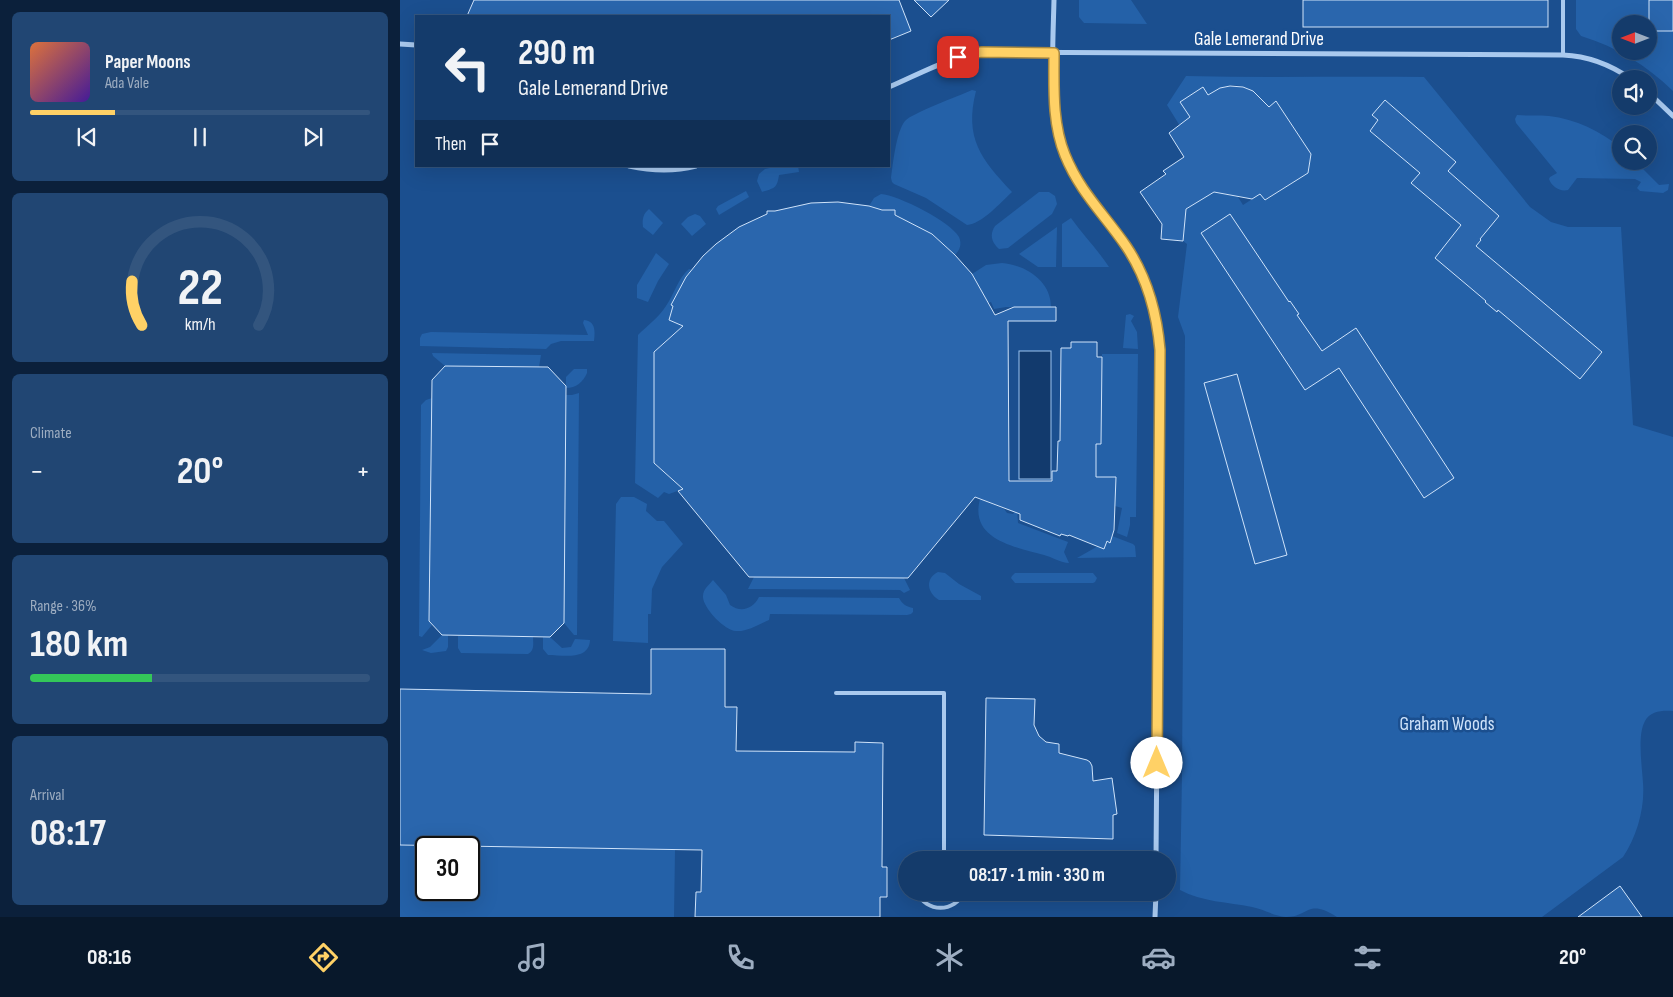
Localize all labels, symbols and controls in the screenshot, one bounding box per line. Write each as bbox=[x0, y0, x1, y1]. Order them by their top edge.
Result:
north arrow bbox=[1612, 15, 1658, 60]
map controls bbox=[1612, 15, 1657, 170]
street label: Gale Lemerand Drive bbox=[1194, 28, 1324, 51]
text: 290 m bbox=[518, 32, 595, 75]
icon: left bbox=[435, 35, 500, 100]
pin bbox=[937, 36, 979, 78]
icon: arrive bbox=[944, 43, 972, 71]
text: Paper Moons bbox=[105, 51, 191, 74]
button: sound bbox=[1612, 70, 1657, 115]
text: Ada Vale bbox=[105, 74, 149, 93]
text: Gale Lemerand Drive bbox=[518, 75, 668, 102]
icon: previous bbox=[73, 123, 101, 151]
icon: pause bbox=[186, 123, 214, 151]
icon: next bbox=[299, 123, 327, 151]
button: search bbox=[1612, 125, 1657, 170]
icon: arrive bbox=[476, 130, 504, 158]
text: Then bbox=[435, 133, 466, 156]
text: 22 bbox=[177, 257, 223, 320]
text: km/h bbox=[185, 314, 215, 335]
text: Climate bbox=[30, 424, 72, 443]
text: 20° bbox=[177, 449, 223, 494]
text: − bbox=[30, 455, 44, 488]
text: + bbox=[356, 455, 370, 488]
text: Range · 36% bbox=[30, 597, 97, 616]
text: 180 km bbox=[30, 622, 128, 667]
park label: Graham Woods bbox=[1399, 713, 1495, 736]
position arrow bbox=[1130, 736, 1182, 788]
text: Arrival bbox=[30, 786, 64, 805]
text: 08:17 bbox=[30, 811, 106, 856]
speed limit sign: 30 bbox=[415, 836, 480, 901]
text: 08:17 · 1 min · 330 m bbox=[969, 864, 1105, 887]
icon: directions bbox=[306, 940, 341, 975]
icon: music bbox=[515, 940, 550, 975]
icon: phone bbox=[723, 940, 758, 975]
icon: climate bbox=[932, 940, 967, 975]
icon: car bbox=[1141, 940, 1176, 975]
icon: filters bbox=[1350, 940, 1385, 975]
text: 08:16 bbox=[87, 944, 132, 971]
text: 20° bbox=[1559, 944, 1586, 971]

